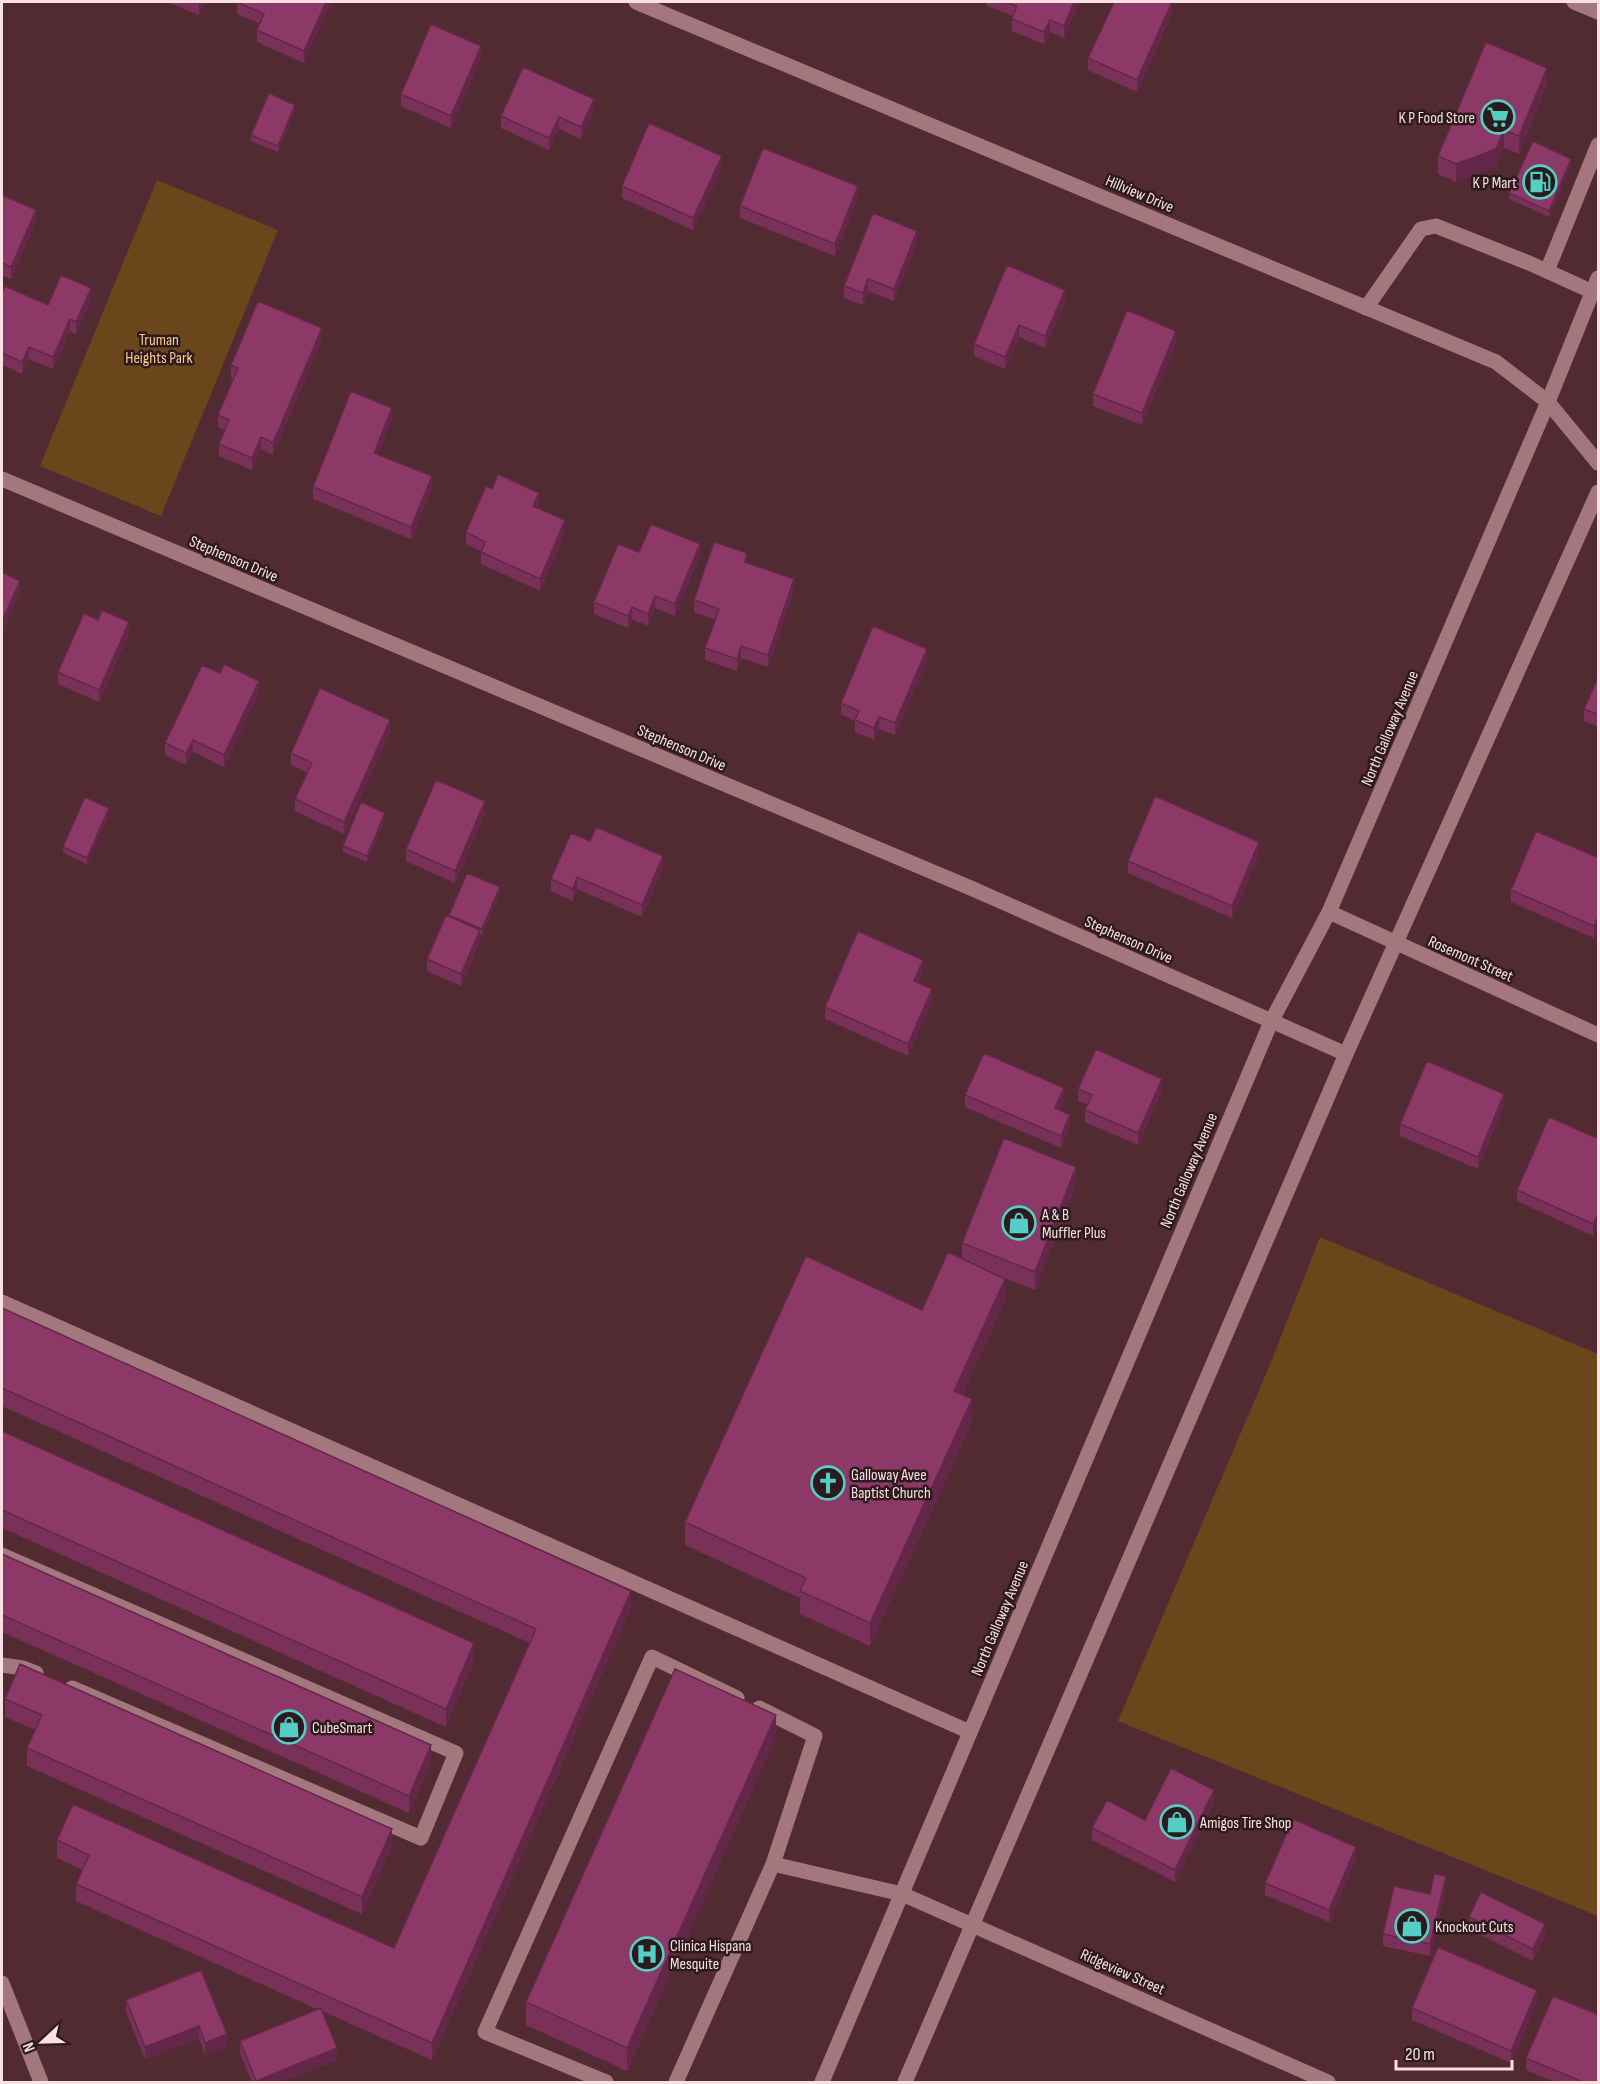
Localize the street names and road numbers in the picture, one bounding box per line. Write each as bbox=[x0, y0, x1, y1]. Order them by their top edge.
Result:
street label: Hillview Drive bbox=[1103, 172, 1176, 217]
street label: Stephenson Drive bbox=[186, 532, 281, 587]
street label: North Galloway Avenue bbox=[1358, 668, 1423, 789]
street label: Stephenson Drive bbox=[634, 721, 729, 776]
street label: Stephenson Drive bbox=[1081, 912, 1175, 968]
street label: Rosemont Street bbox=[1425, 932, 1516, 987]
street label: North Galloway Avenue bbox=[1157, 1110, 1222, 1231]
street label: North Galloway Avenue bbox=[968, 1558, 1033, 1679]
street label: Ridgeview Street bbox=[1077, 1945, 1168, 2000]

